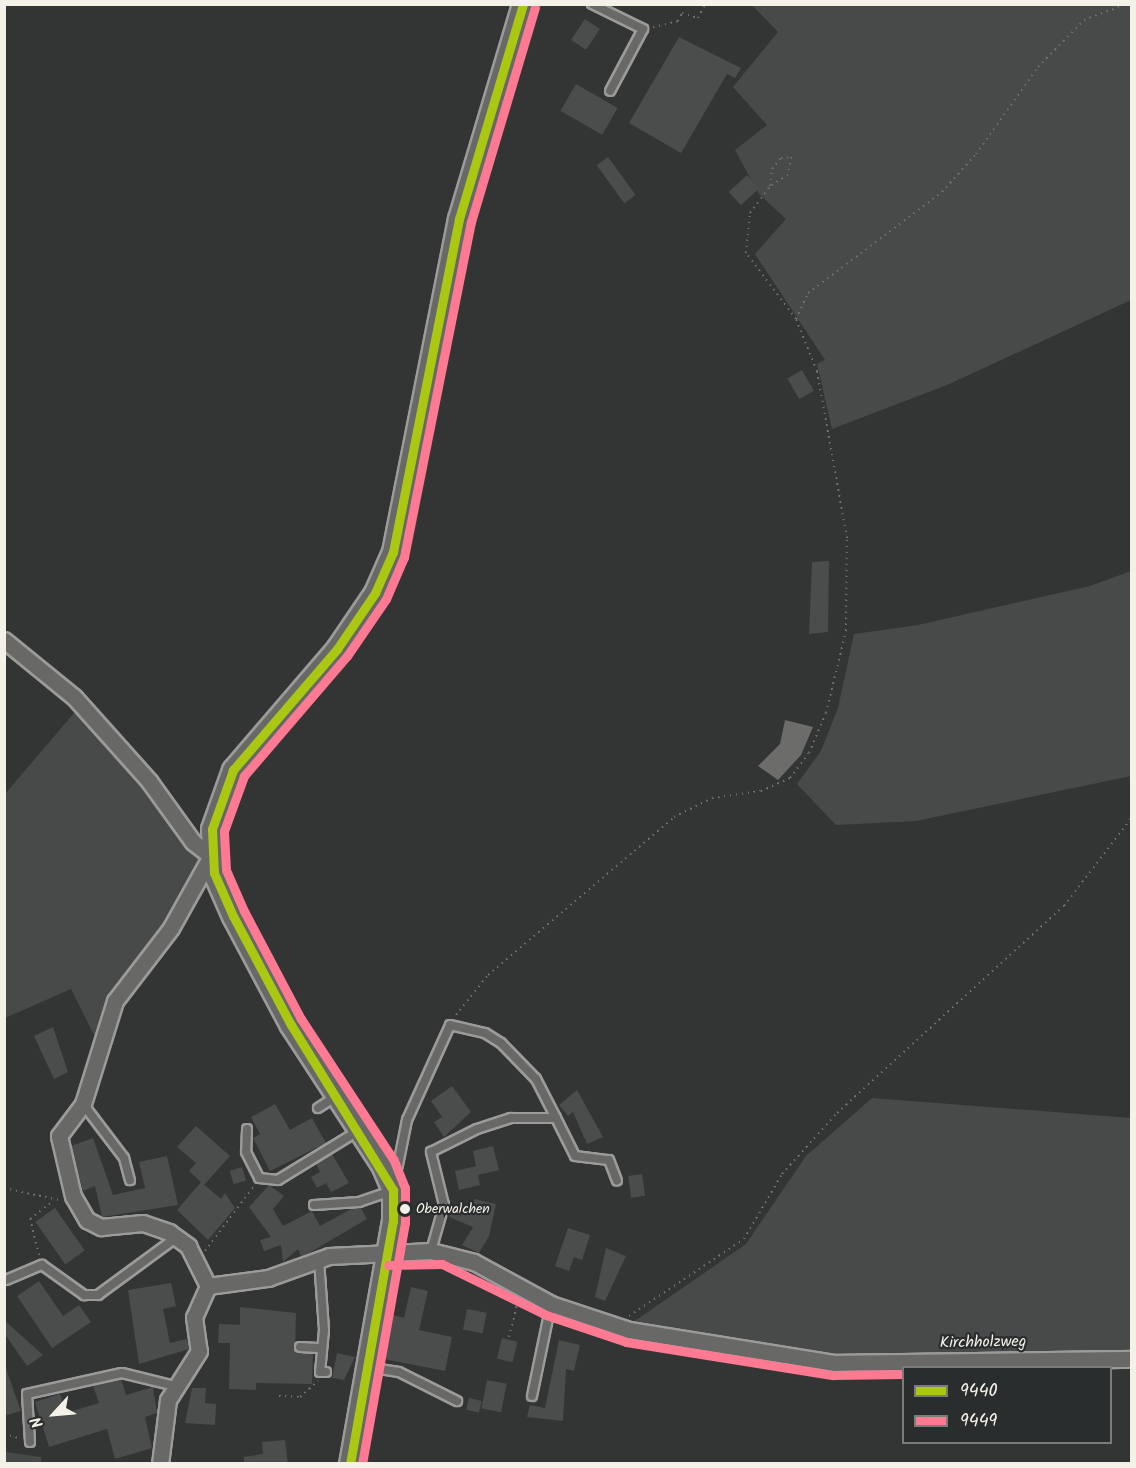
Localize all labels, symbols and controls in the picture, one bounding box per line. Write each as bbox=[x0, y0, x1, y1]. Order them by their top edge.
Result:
place label: Oberwalchen bbox=[416, 1201, 490, 1217]
marker: Oberwalchen bbox=[399, 1203, 411, 1215]
street label: Kirchholzweg bbox=[940, 1333, 1026, 1353]
legend bbox=[902, 1366, 1112, 1444]
text: 9440 bbox=[960, 1377, 998, 1406]
north arrow bbox=[24, 1384, 84, 1444]
text: 9449 bbox=[960, 1407, 997, 1436]
text: N bbox=[24, 1412, 51, 1432]

